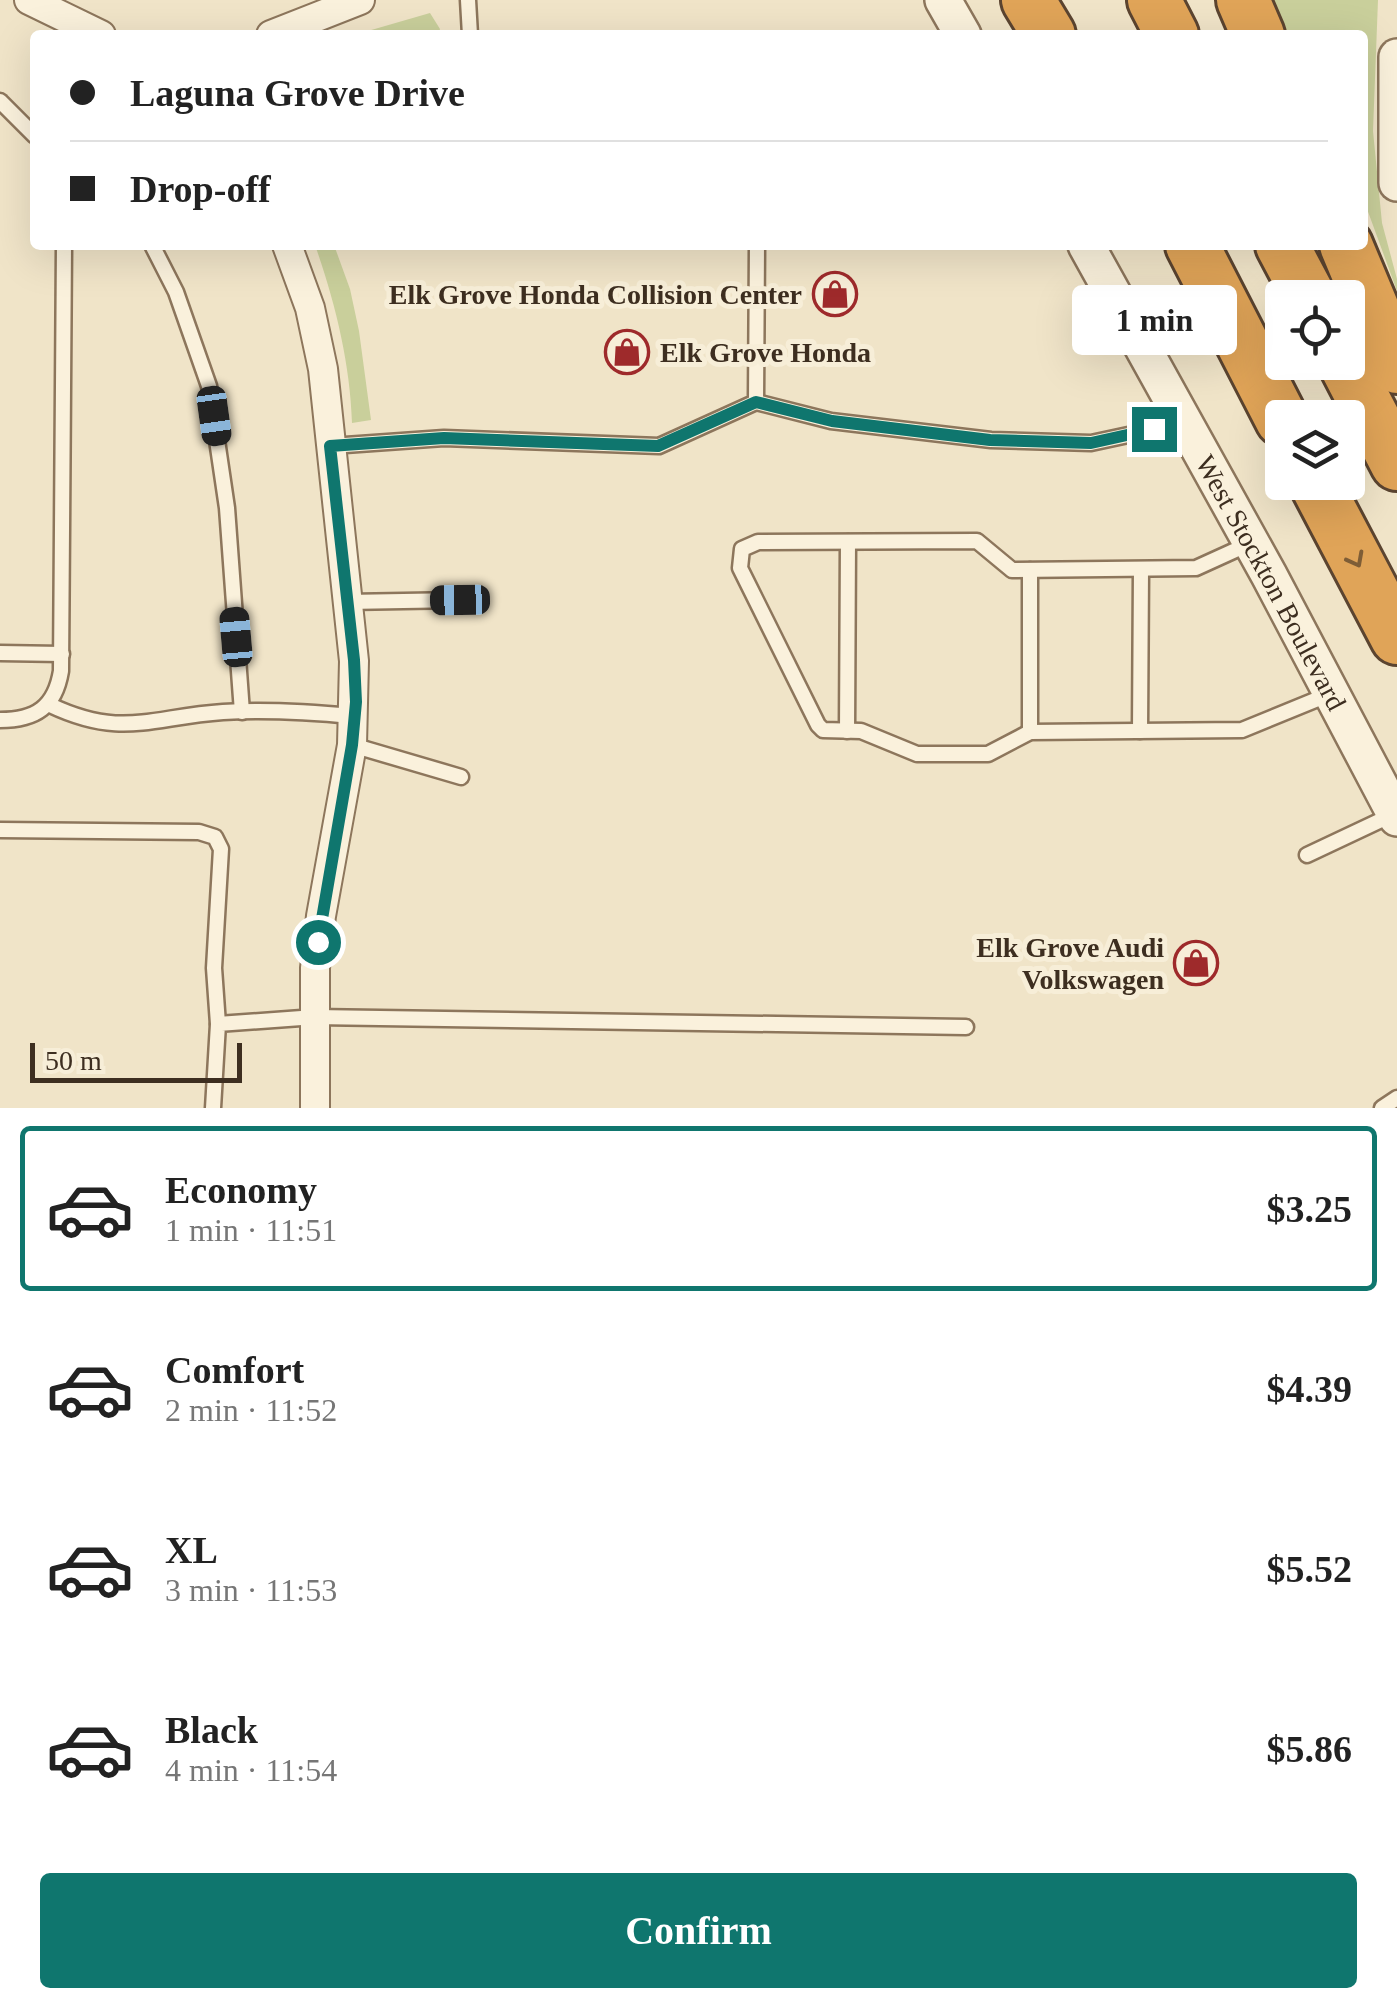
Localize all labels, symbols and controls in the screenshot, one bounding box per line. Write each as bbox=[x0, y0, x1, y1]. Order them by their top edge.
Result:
text: Laguna Grove Drive bbox=[130, 72, 465, 114]
text: Drop-off bbox=[130, 168, 271, 210]
shop icon: Elk Grove Honda Collision Center bbox=[812, 271, 858, 317]
place label: Elk Grove Honda Collision Center bbox=[389, 279, 802, 310]
map controls bbox=[1265, 280, 1365, 500]
button: locate bbox=[1265, 280, 1365, 380]
callout: 1 min bbox=[1072, 284, 1236, 354]
text: 1 min bbox=[1116, 302, 1193, 338]
shop icon: Elk Grove Honda bbox=[604, 329, 650, 375]
place label: Elk Grove Honda bbox=[660, 337, 871, 368]
car bbox=[195, 384, 233, 448]
button: layers bbox=[1265, 400, 1365, 500]
route end bbox=[1132, 407, 1177, 452]
street label: West Stockton Boulevard bbox=[1190, 449, 1353, 715]
one-way arrow bbox=[1344, 550, 1363, 568]
car bbox=[430, 584, 490, 616]
car bbox=[218, 606, 254, 668]
route start bbox=[296, 920, 341, 965]
place label: Elk Grove Audi Volkswagen bbox=[976, 932, 1164, 995]
shop icon: Elk Grove Audi Volkswagen bbox=[1173, 940, 1219, 986]
scale bar bbox=[30, 1038, 242, 1082]
text: 50 m bbox=[45, 1045, 102, 1076]
icon: car bbox=[45, 1164, 135, 1254]
text: Economy bbox=[165, 1169, 317, 1211]
text: $3.25 bbox=[1267, 1188, 1352, 1230]
text: 1 min · 11:51 bbox=[165, 1212, 337, 1248]
icon: car bbox=[45, 1344, 135, 1434]
text: Comfort bbox=[165, 1349, 304, 1391]
text: $4.39 bbox=[1267, 1368, 1352, 1410]
text: 2 min · 11:52 bbox=[165, 1392, 337, 1428]
icon: car bbox=[45, 1524, 135, 1614]
text: XL bbox=[165, 1529, 218, 1571]
text: $5.52 bbox=[1267, 1548, 1352, 1590]
text: 3 min · 11:53 bbox=[165, 1572, 337, 1608]
icon: car bbox=[45, 1704, 135, 1794]
text: Black bbox=[165, 1709, 258, 1751]
text: $5.86 bbox=[1267, 1728, 1352, 1770]
text: 4 min · 11:54 bbox=[165, 1752, 337, 1788]
button: Confirm bbox=[40, 1873, 1357, 1988]

